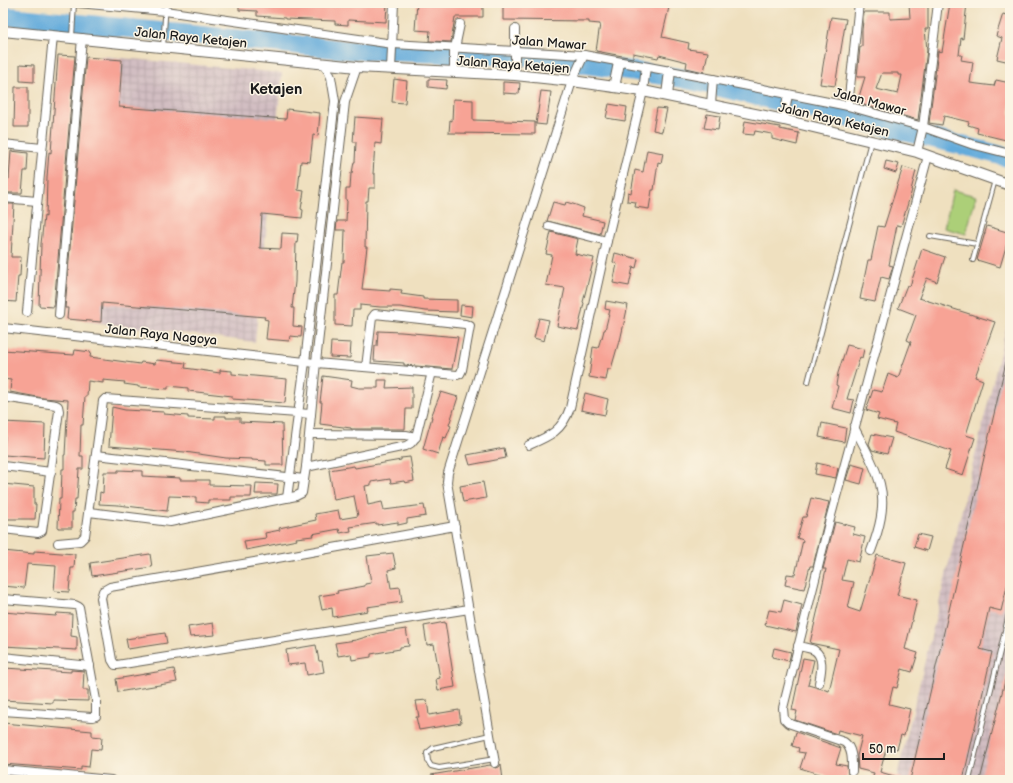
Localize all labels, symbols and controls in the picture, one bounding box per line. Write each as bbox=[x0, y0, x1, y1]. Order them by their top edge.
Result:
street label: Jalan Raya Ketajen bbox=[134, 24, 248, 52]
street label: Jalan Mawar bbox=[511, 32, 587, 54]
street label: Jalan Raya Ketajen bbox=[456, 53, 570, 77]
district label: Ketajen bbox=[250, 80, 302, 99]
street label: Jalan Mawar bbox=[832, 85, 908, 119]
street label: Jalan Raya Ketajen bbox=[777, 99, 891, 140]
street label: Jalan Raya Nagoya bbox=[104, 321, 218, 349]
scale bar bbox=[863, 735, 944, 761]
text: 50 m bbox=[869, 742, 896, 757]

